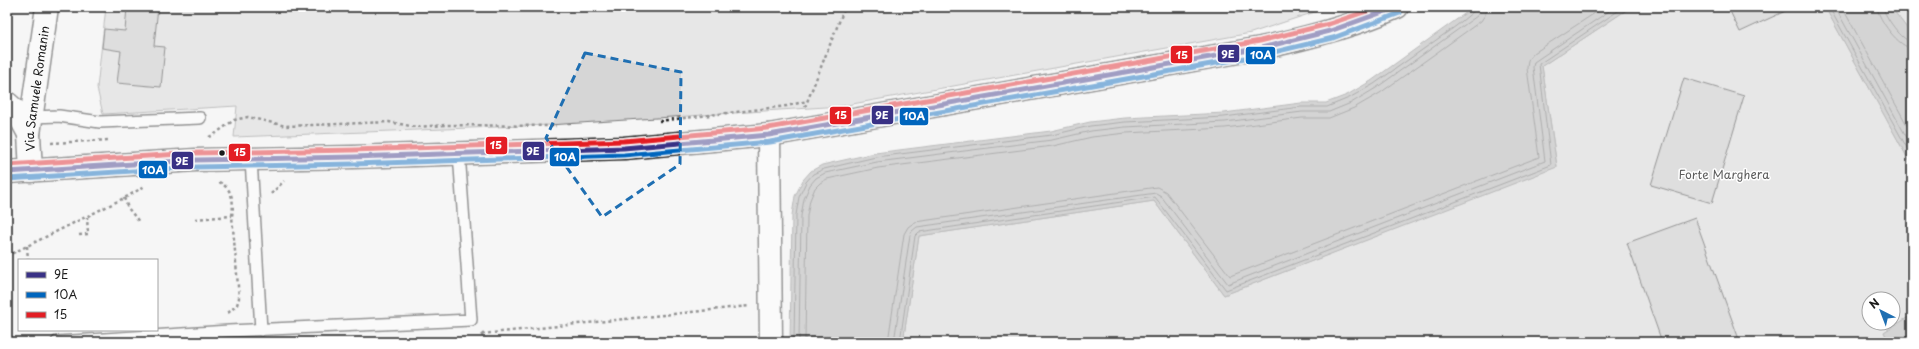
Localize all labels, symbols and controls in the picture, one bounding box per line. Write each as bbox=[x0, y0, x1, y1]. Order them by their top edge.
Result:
street label: Via Samuele Romanin bbox=[20, 25, 53, 152]
line badge: 9E bbox=[1217, 44, 1240, 63]
line badge: 15 bbox=[1170, 45, 1193, 64]
text: 9E bbox=[1221, 45, 1235, 62]
text: 15 bbox=[1176, 46, 1188, 63]
line badge: 10A bbox=[1245, 46, 1276, 65]
text: 10A bbox=[1250, 46, 1272, 63]
line badge: 9E bbox=[871, 105, 894, 125]
line badge: 15 bbox=[829, 106, 852, 125]
text: 15 bbox=[835, 106, 847, 123]
text: 9E bbox=[875, 106, 889, 123]
line badge: 10A bbox=[899, 107, 929, 126]
text: 10A bbox=[903, 107, 925, 124]
line badge: 15 bbox=[485, 136, 508, 155]
text: 15 bbox=[490, 136, 502, 153]
line badge: 9E bbox=[522, 141, 545, 161]
text: 9E bbox=[526, 142, 540, 159]
line badge: 15 bbox=[228, 143, 251, 162]
text: 15 bbox=[234, 143, 246, 160]
line badge: 10A bbox=[549, 147, 580, 167]
unlabelled marker bbox=[217, 148, 227, 158]
text: 10A bbox=[554, 148, 576, 165]
line badge: 9E bbox=[171, 151, 194, 170]
text: 9E bbox=[175, 152, 189, 169]
line badge: 10A bbox=[138, 160, 168, 179]
text: 10A bbox=[142, 161, 164, 178]
park label: Forte Marghera bbox=[1678, 165, 1770, 183]
legend bbox=[18, 259, 158, 331]
text: 9E bbox=[54, 265, 69, 283]
text: 10A bbox=[54, 285, 77, 303]
north arrow bbox=[1861, 291, 1901, 331]
text: N bbox=[1865, 294, 1883, 312]
text: 15 bbox=[54, 305, 67, 323]

